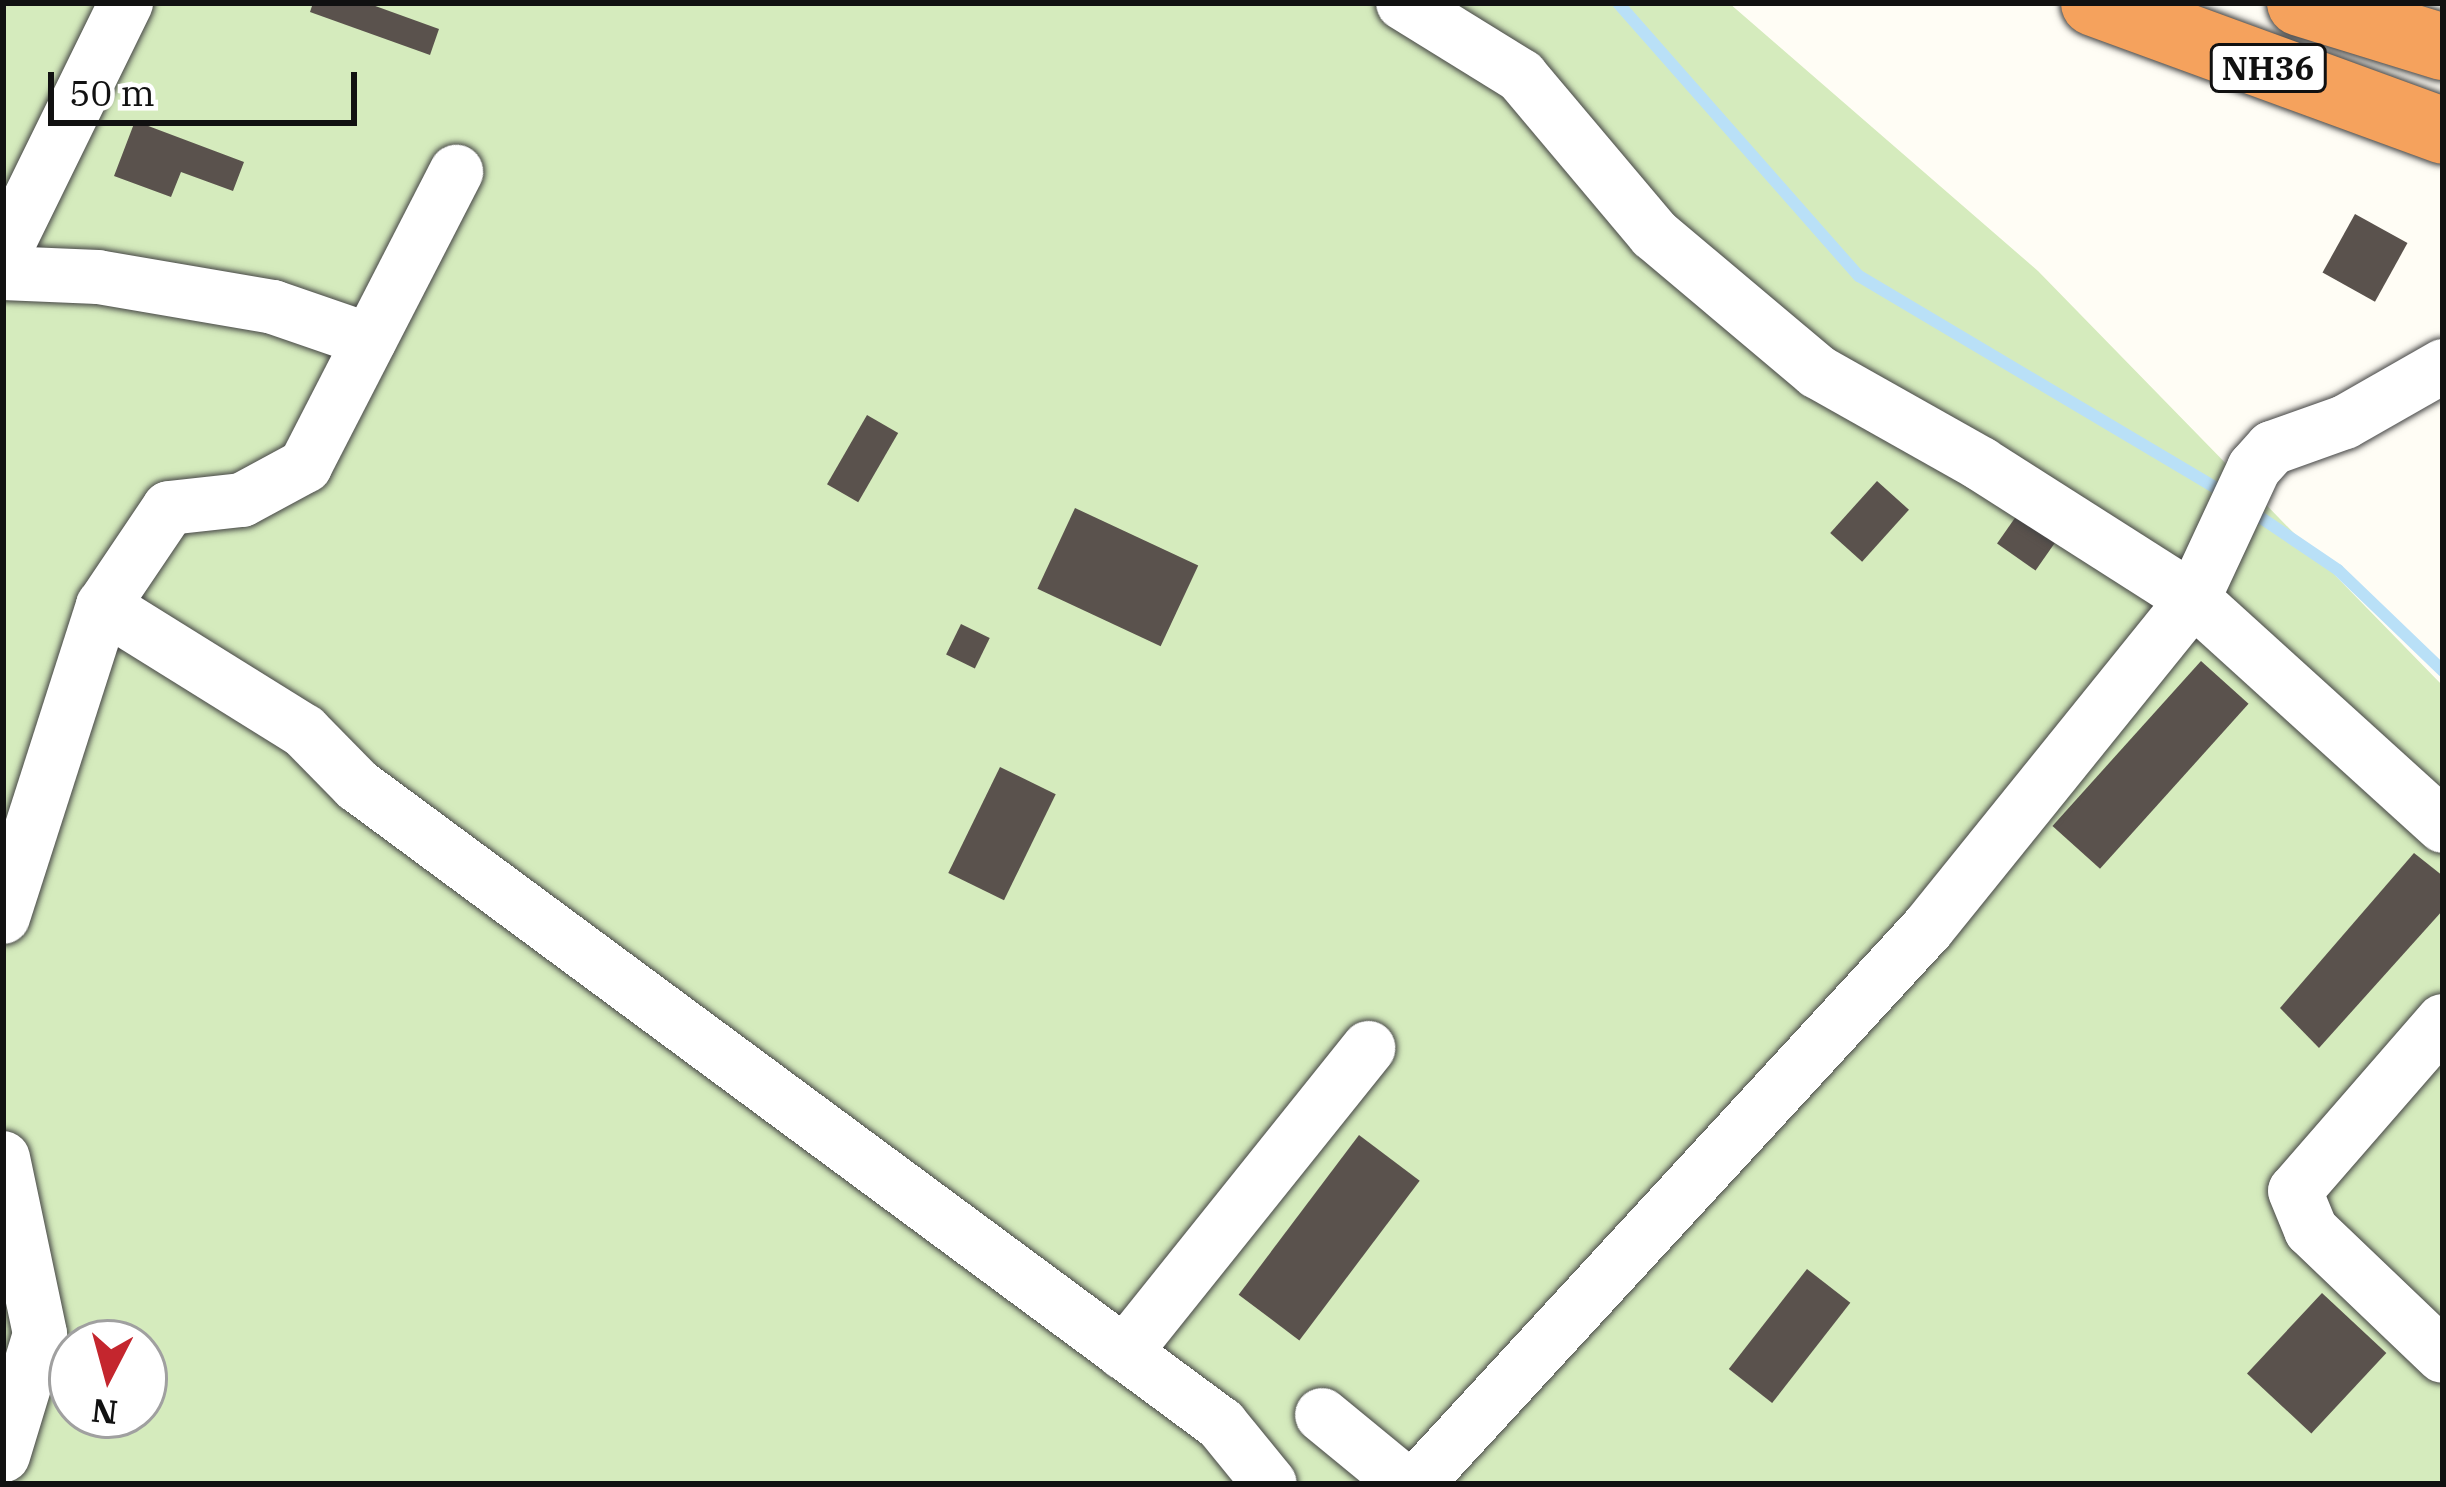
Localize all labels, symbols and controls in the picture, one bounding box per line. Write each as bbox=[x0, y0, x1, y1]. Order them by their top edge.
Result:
road number: NH36 bbox=[2208, 41, 2328, 95]
scale bar bbox=[54, 48, 363, 122]
text: 50 m bbox=[69, 69, 155, 116]
north arrow bbox=[48, 1319, 168, 1439]
text: N bbox=[89, 1390, 120, 1435]

